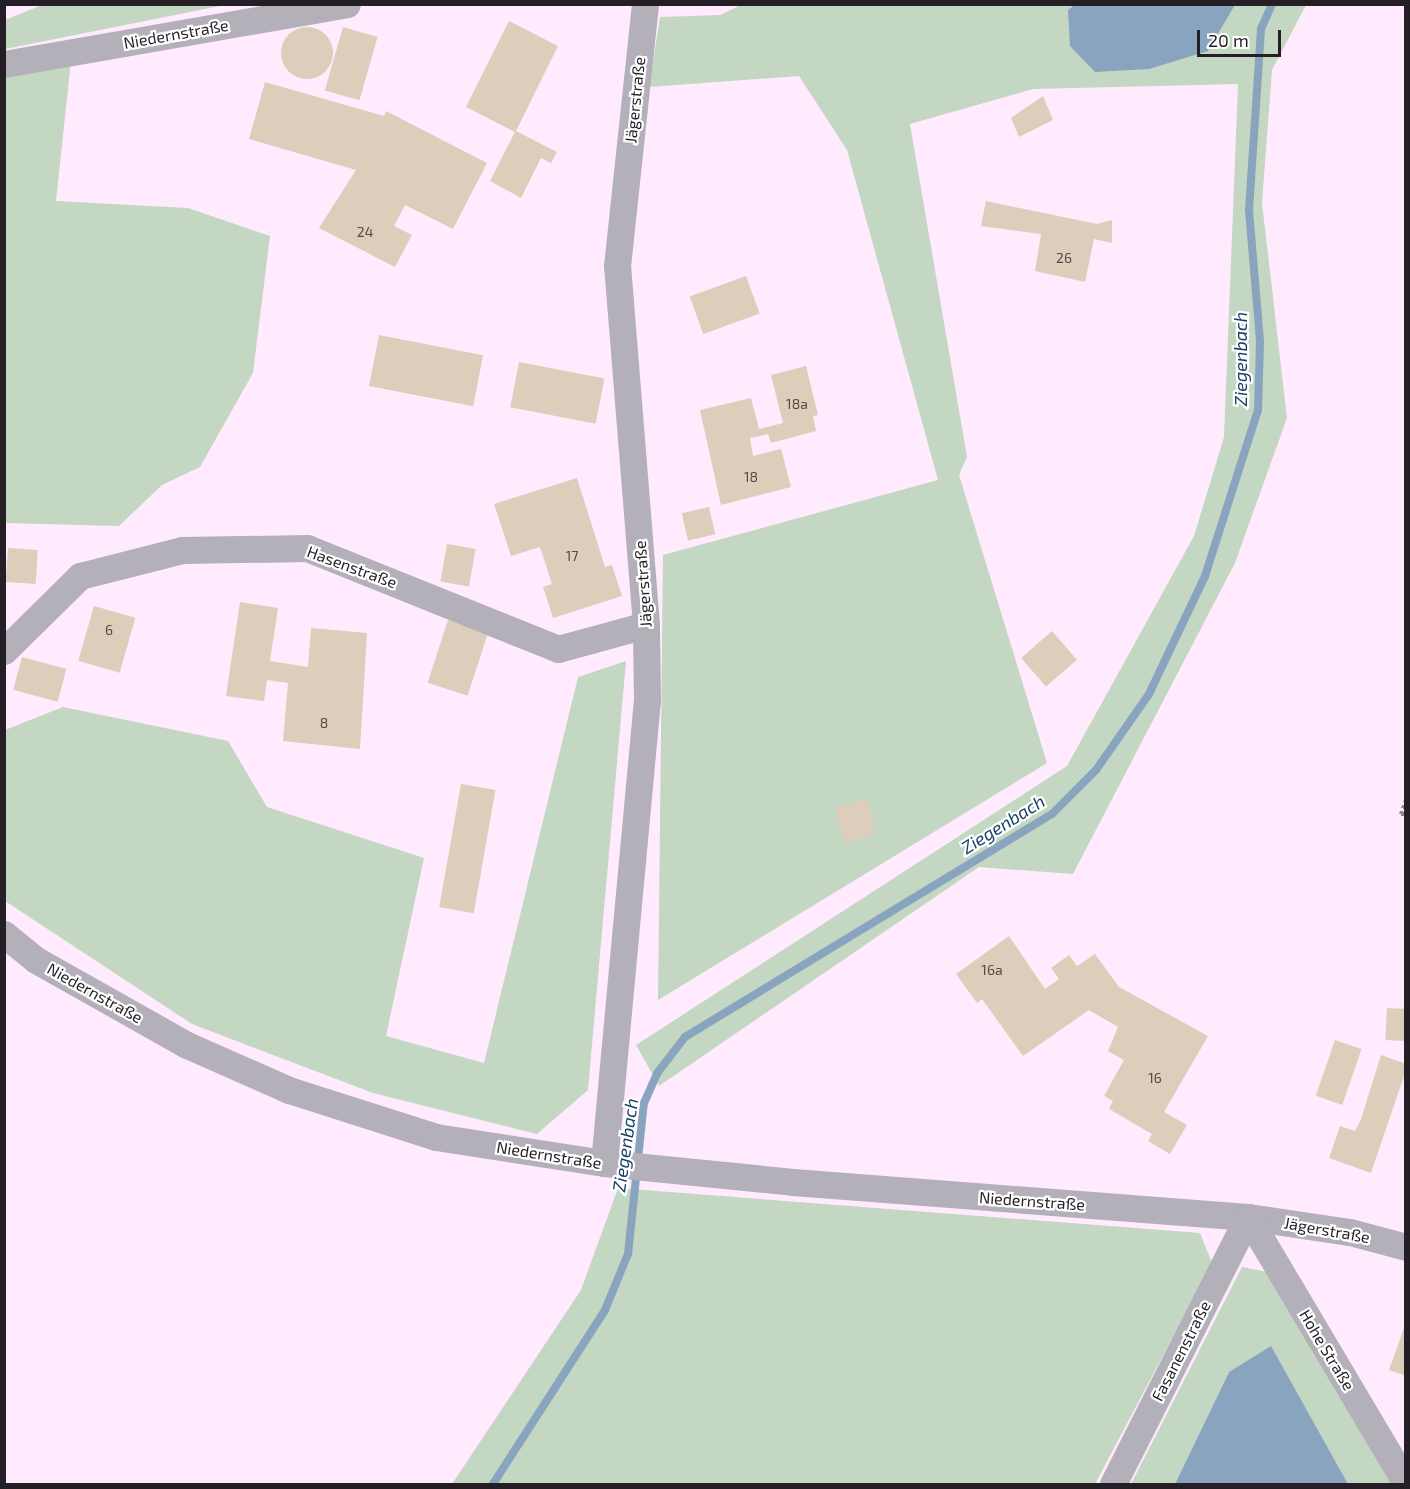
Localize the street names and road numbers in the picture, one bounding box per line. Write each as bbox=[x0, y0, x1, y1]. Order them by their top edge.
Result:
street label: Niedernstraße bbox=[122, 15, 230, 53]
street label: Jägerstraße bbox=[621, 56, 649, 144]
street label: Jägerstraße bbox=[630, 540, 656, 628]
street label: Hasenstraße bbox=[304, 542, 400, 592]
street label: Niedernstraße bbox=[44, 959, 146, 1027]
street label: Niedernstraße bbox=[495, 1137, 603, 1173]
street label: Niedernstraße bbox=[978, 1188, 1086, 1214]
street label: Jägerstraße bbox=[1283, 1213, 1371, 1247]
street label: Fasanenstraße bbox=[1147, 1298, 1215, 1404]
street label: Hohe Straße bbox=[1295, 1306, 1359, 1394]

